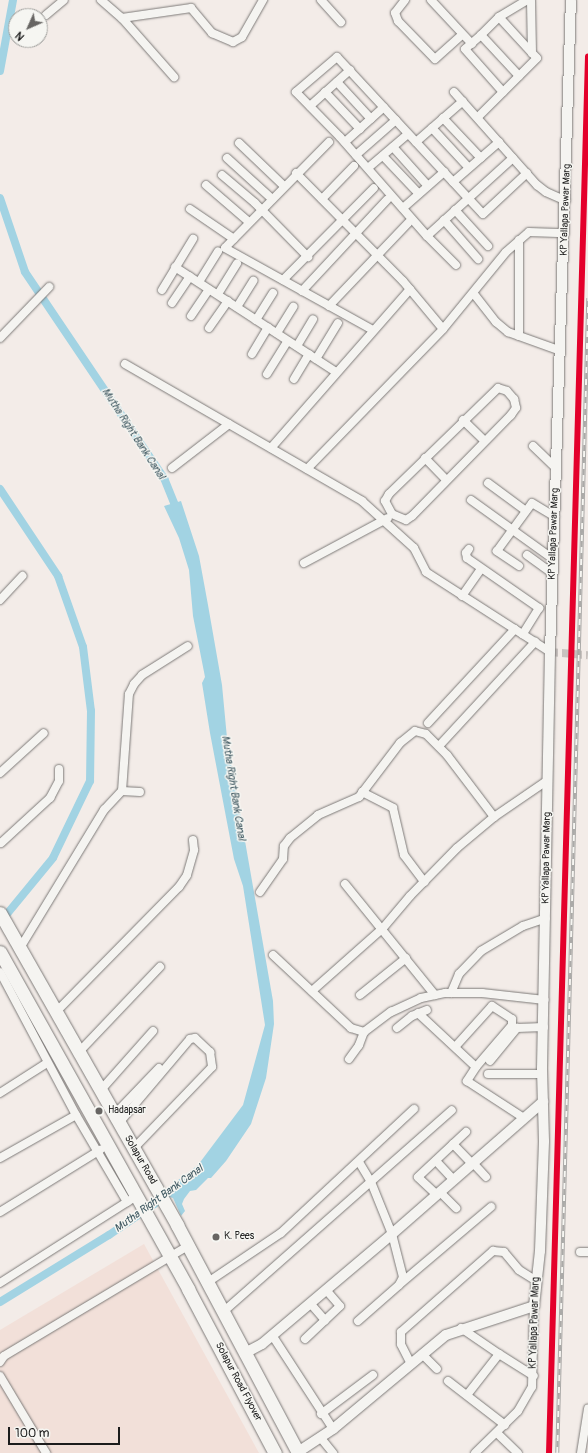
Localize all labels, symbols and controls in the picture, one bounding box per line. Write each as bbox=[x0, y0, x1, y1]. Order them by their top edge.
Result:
north arrow bbox=[8, 8, 48, 48]
text: N bbox=[13, 29, 27, 43]
street label: KP Yallapa Pawar Marg bbox=[558, 164, 574, 256]
water label: Mutha Right Bank Canal bbox=[99, 386, 167, 482]
street label: KP Yallapa Pawar Marg bbox=[546, 488, 562, 580]
water label: Mutha Right Bank Canal bbox=[218, 735, 248, 841]
street label: KP Yallapa Pawar Marg bbox=[540, 812, 554, 904]
marker: Hadapsar bbox=[93, 1105, 105, 1117]
place label: Hadapsar bbox=[108, 1105, 146, 1117]
street label: Solapur Road bbox=[121, 1133, 159, 1187]
water label: Mutha Right Bank Canal bbox=[112, 1162, 206, 1236]
place label: K. Pees bbox=[224, 1231, 254, 1243]
marker: K. Pees bbox=[211, 1232, 221, 1242]
street label: KP Yallapa Pawar Marg bbox=[527, 1277, 543, 1369]
street label: Solapur Road Flyover bbox=[212, 1340, 264, 1424]
scale bar bbox=[10, 1419, 122, 1445]
text: 100 m bbox=[15, 1426, 49, 1441]

